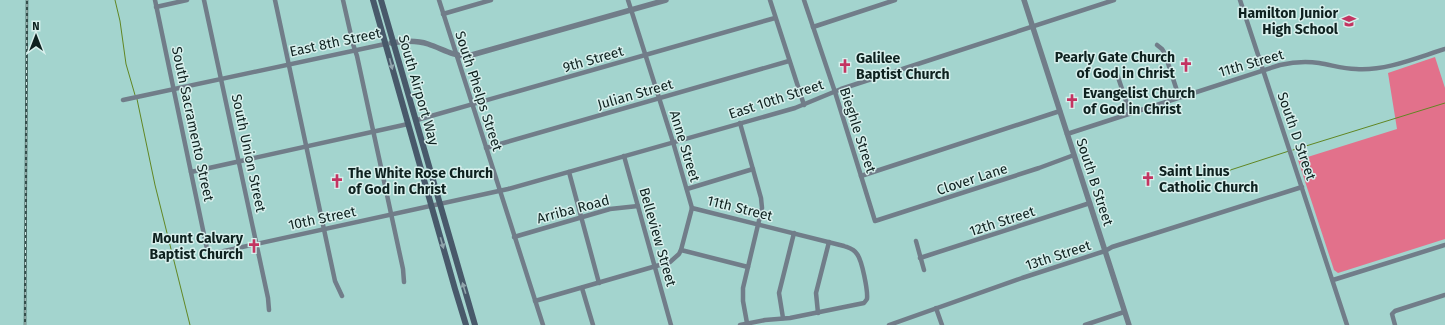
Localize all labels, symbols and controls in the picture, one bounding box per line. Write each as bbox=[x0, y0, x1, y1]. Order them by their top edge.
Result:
place label: Hamilton Junior High School bbox=[1238, 5, 1339, 38]
school or university icon: Hamilton Junior High School bbox=[1341, 13, 1357, 29]
north arrow bbox=[16, 16, 56, 56]
text: N bbox=[32, 20, 40, 33]
street label: East 8th Street bbox=[288, 24, 383, 60]
street label: South Phelps Street bbox=[451, 29, 506, 154]
street label: South Airport Way bbox=[395, 33, 442, 148]
street label: 9th Street bbox=[561, 42, 626, 76]
street label: South Sacramento Street bbox=[168, 45, 217, 204]
street label: 11th Street bbox=[1217, 46, 1287, 81]
place label: Pearly Gate Church of God in Christ bbox=[1055, 49, 1176, 82]
place label: Galilee Baptist Church bbox=[856, 50, 949, 83]
church icon: Pearly Gate Church of God in Christ bbox=[1178, 57, 1194, 73]
one-way arrow bbox=[389, 58, 395, 71]
church icon: Galilee Baptist Church bbox=[837, 58, 853, 74]
street label: Julian Street bbox=[595, 75, 676, 113]
street label: East 10th Street bbox=[726, 76, 827, 123]
street label: Bieghle Street bbox=[836, 85, 880, 176]
place label: Evangelist Church of God in Christ bbox=[1083, 85, 1195, 118]
street label: South D Street bbox=[1274, 90, 1320, 183]
street label: South Union Street bbox=[228, 92, 270, 215]
church icon: Evangelist Church of God in Christ bbox=[1064, 93, 1080, 109]
street label: Anne Street bbox=[666, 108, 704, 185]
street label: South B Street bbox=[1072, 136, 1117, 229]
street label: Clover Lane bbox=[934, 160, 1010, 199]
place label: Saint Linus Catholic Church bbox=[1159, 163, 1258, 196]
place label: The White Rose Church of God in Christ bbox=[348, 165, 493, 198]
church icon: Saint Linus Catholic Church bbox=[1140, 171, 1156, 187]
church icon: The White Rose Church of God in Christ bbox=[329, 173, 345, 189]
street label: Belleview Street bbox=[635, 186, 680, 289]
street label: Arriba Road bbox=[535, 192, 611, 227]
street label: 11th Street bbox=[705, 192, 775, 225]
street label: 10th Street bbox=[287, 203, 358, 234]
street label: 12th Street bbox=[967, 203, 1038, 240]
place label: Mount Calvary Baptist Church bbox=[150, 230, 244, 263]
one-way arrow bbox=[439, 237, 445, 249]
street label: 13th Street bbox=[1023, 237, 1094, 274]
church icon: Mount Calvary Baptist Church bbox=[246, 238, 262, 254]
one-way arrow bbox=[461, 281, 467, 293]

